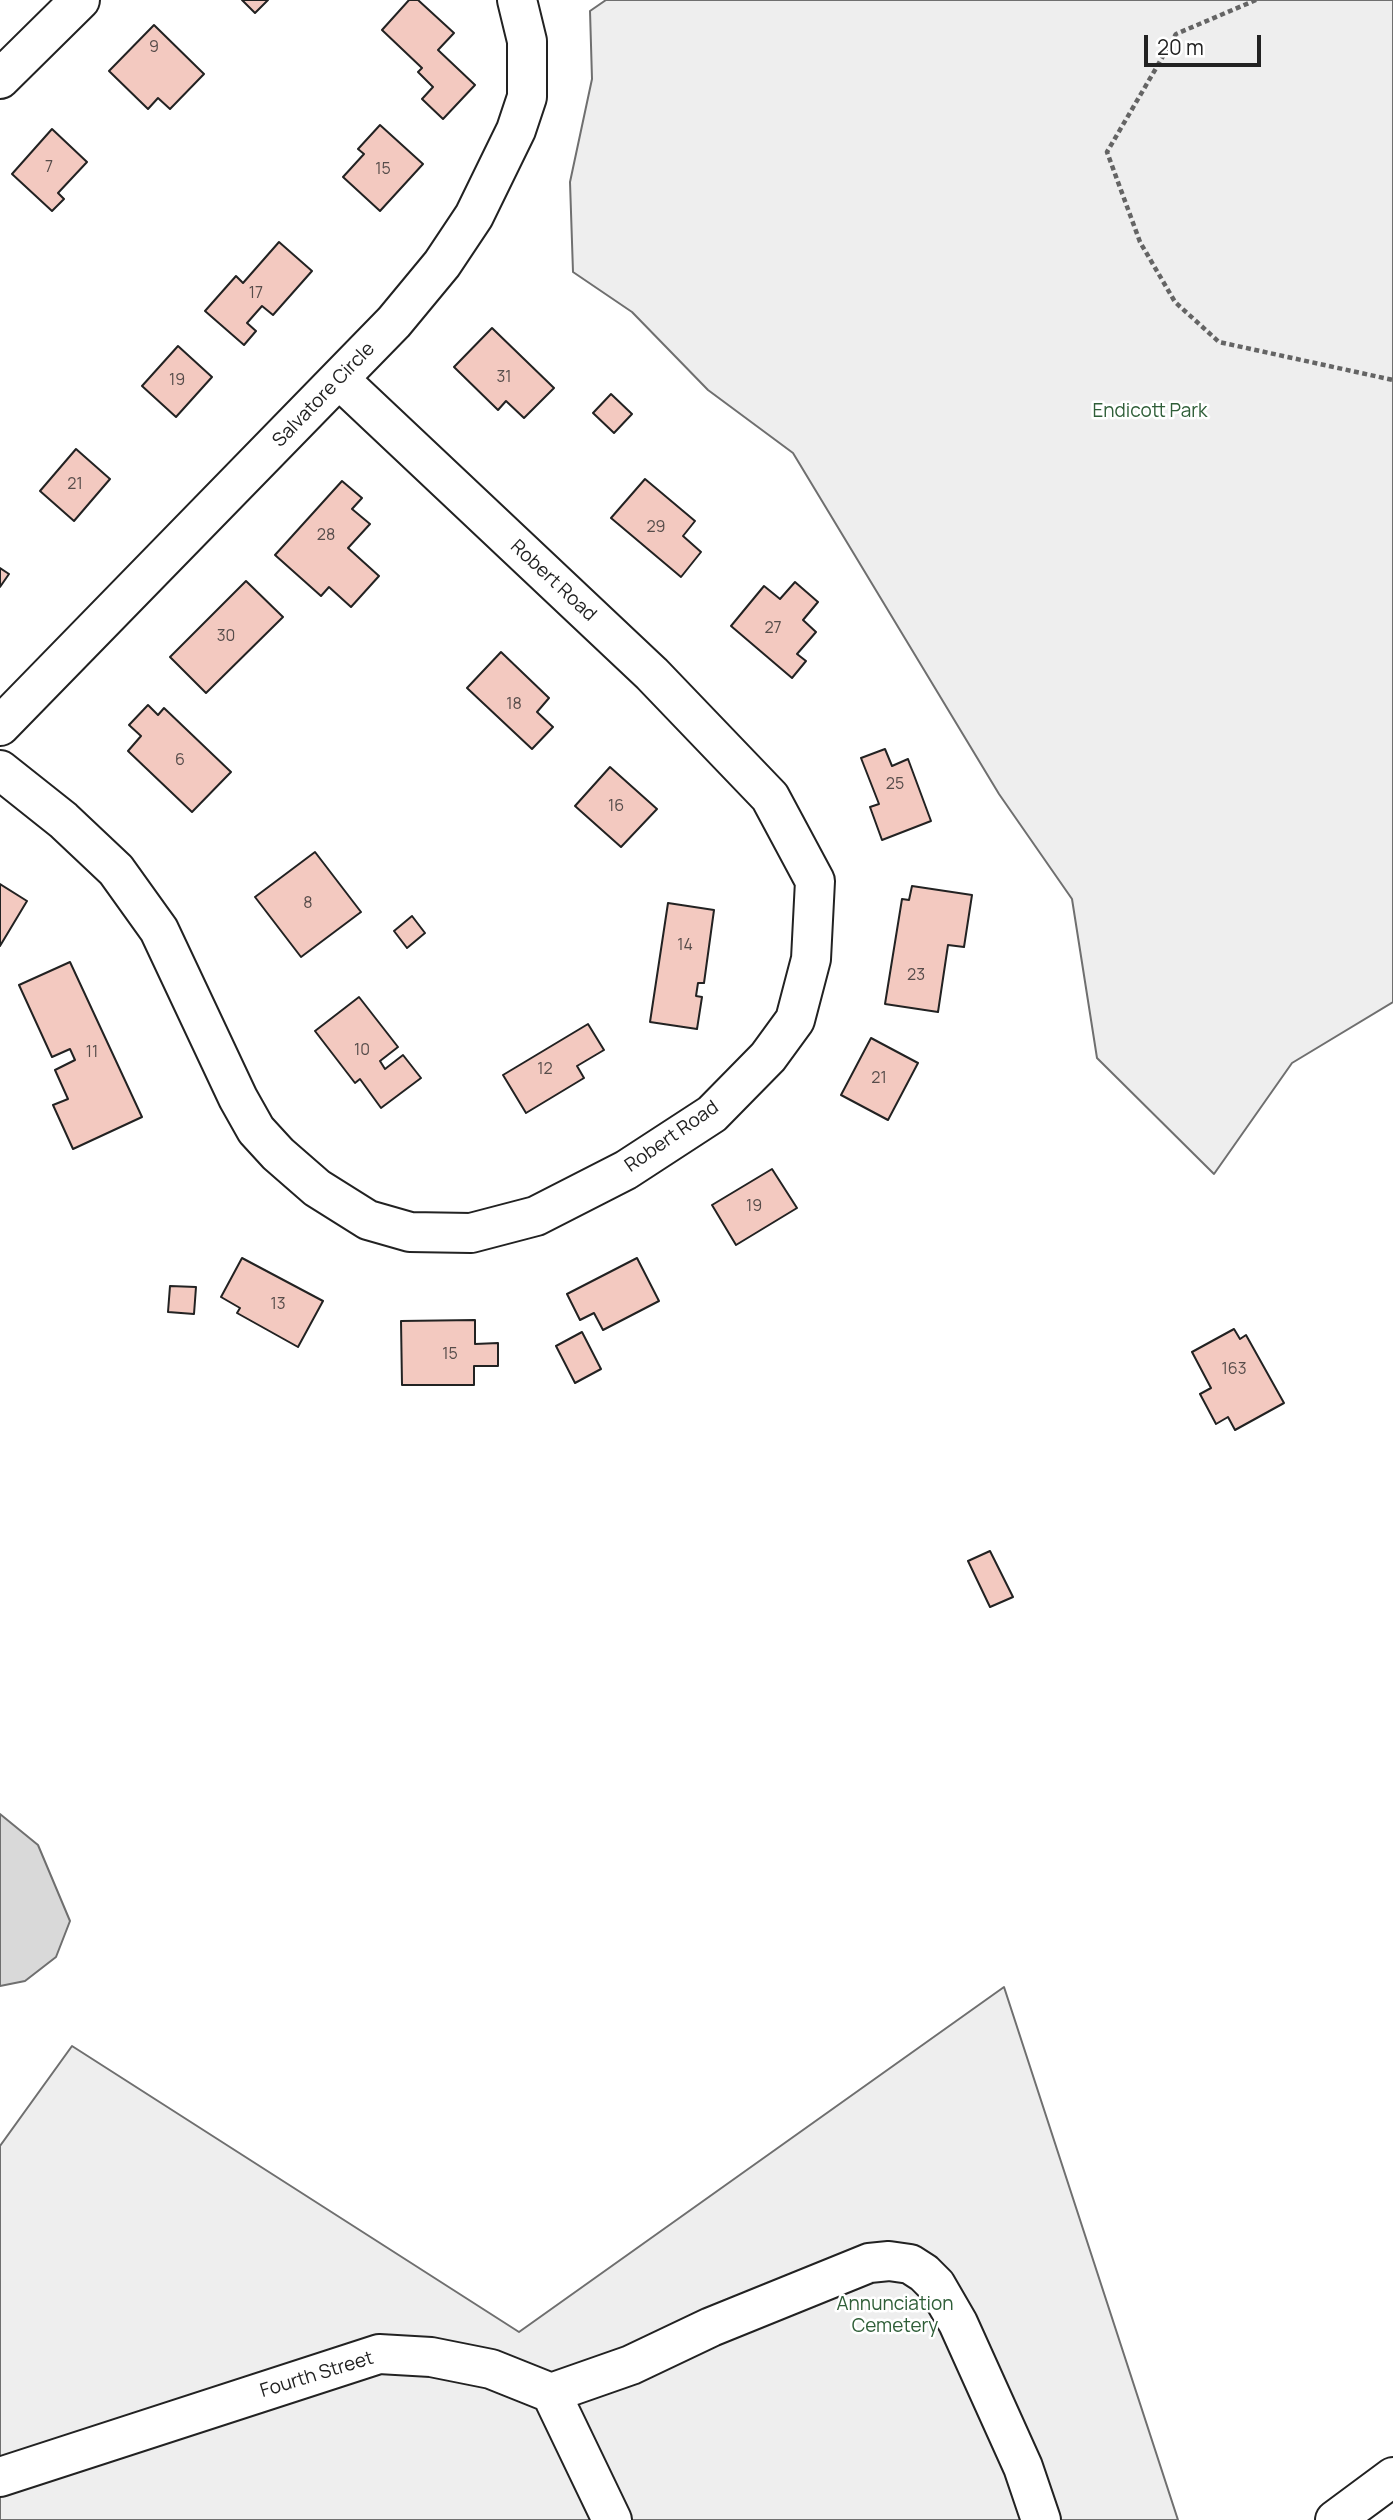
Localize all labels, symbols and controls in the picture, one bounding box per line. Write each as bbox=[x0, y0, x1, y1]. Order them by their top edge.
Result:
scale bar bbox=[1148, 21, 1265, 65]
text: 20 m bbox=[1157, 33, 1204, 61]
house number: 9 bbox=[149, 38, 159, 58]
house number: 7 bbox=[45, 158, 53, 178]
house number: 15 bbox=[375, 160, 391, 180]
house number: 17 bbox=[249, 284, 263, 304]
street label: Salvatore Circle bbox=[268, 338, 380, 452]
house number: 31 bbox=[496, 368, 512, 388]
house number: 19 bbox=[169, 371, 185, 391]
park label: Endicott Park bbox=[1093, 401, 1207, 423]
house number: 21 bbox=[67, 475, 83, 495]
house number: 29 bbox=[646, 518, 666, 538]
house number: 28 bbox=[317, 526, 335, 546]
street label: Robert Road bbox=[505, 536, 601, 626]
house number: 27 bbox=[764, 619, 782, 639]
house number: 30 bbox=[217, 627, 235, 647]
house number: 18 bbox=[506, 695, 522, 715]
house number: 6 bbox=[175, 751, 185, 771]
house number: 25 bbox=[886, 775, 904, 795]
house number: 16 bbox=[608, 797, 624, 817]
house number: 8 bbox=[303, 894, 313, 914]
house number: 14 bbox=[677, 936, 693, 956]
house number: 23 bbox=[907, 966, 925, 986]
house number: 10 bbox=[354, 1041, 370, 1061]
house number: 11 bbox=[86, 1043, 98, 1063]
house number: 12 bbox=[537, 1060, 553, 1080]
house number: 21 bbox=[871, 1069, 887, 1089]
street label: Robert Road bbox=[621, 1096, 723, 1178]
house number: 19 bbox=[746, 1197, 762, 1217]
house number: 13 bbox=[270, 1295, 286, 1315]
house number: 15 bbox=[442, 1345, 458, 1365]
house number: 163 bbox=[1221, 1360, 1247, 1380]
park label: Annunciation Cemetery bbox=[837, 2294, 953, 2338]
street label: Fourth Street bbox=[258, 2347, 376, 2403]

